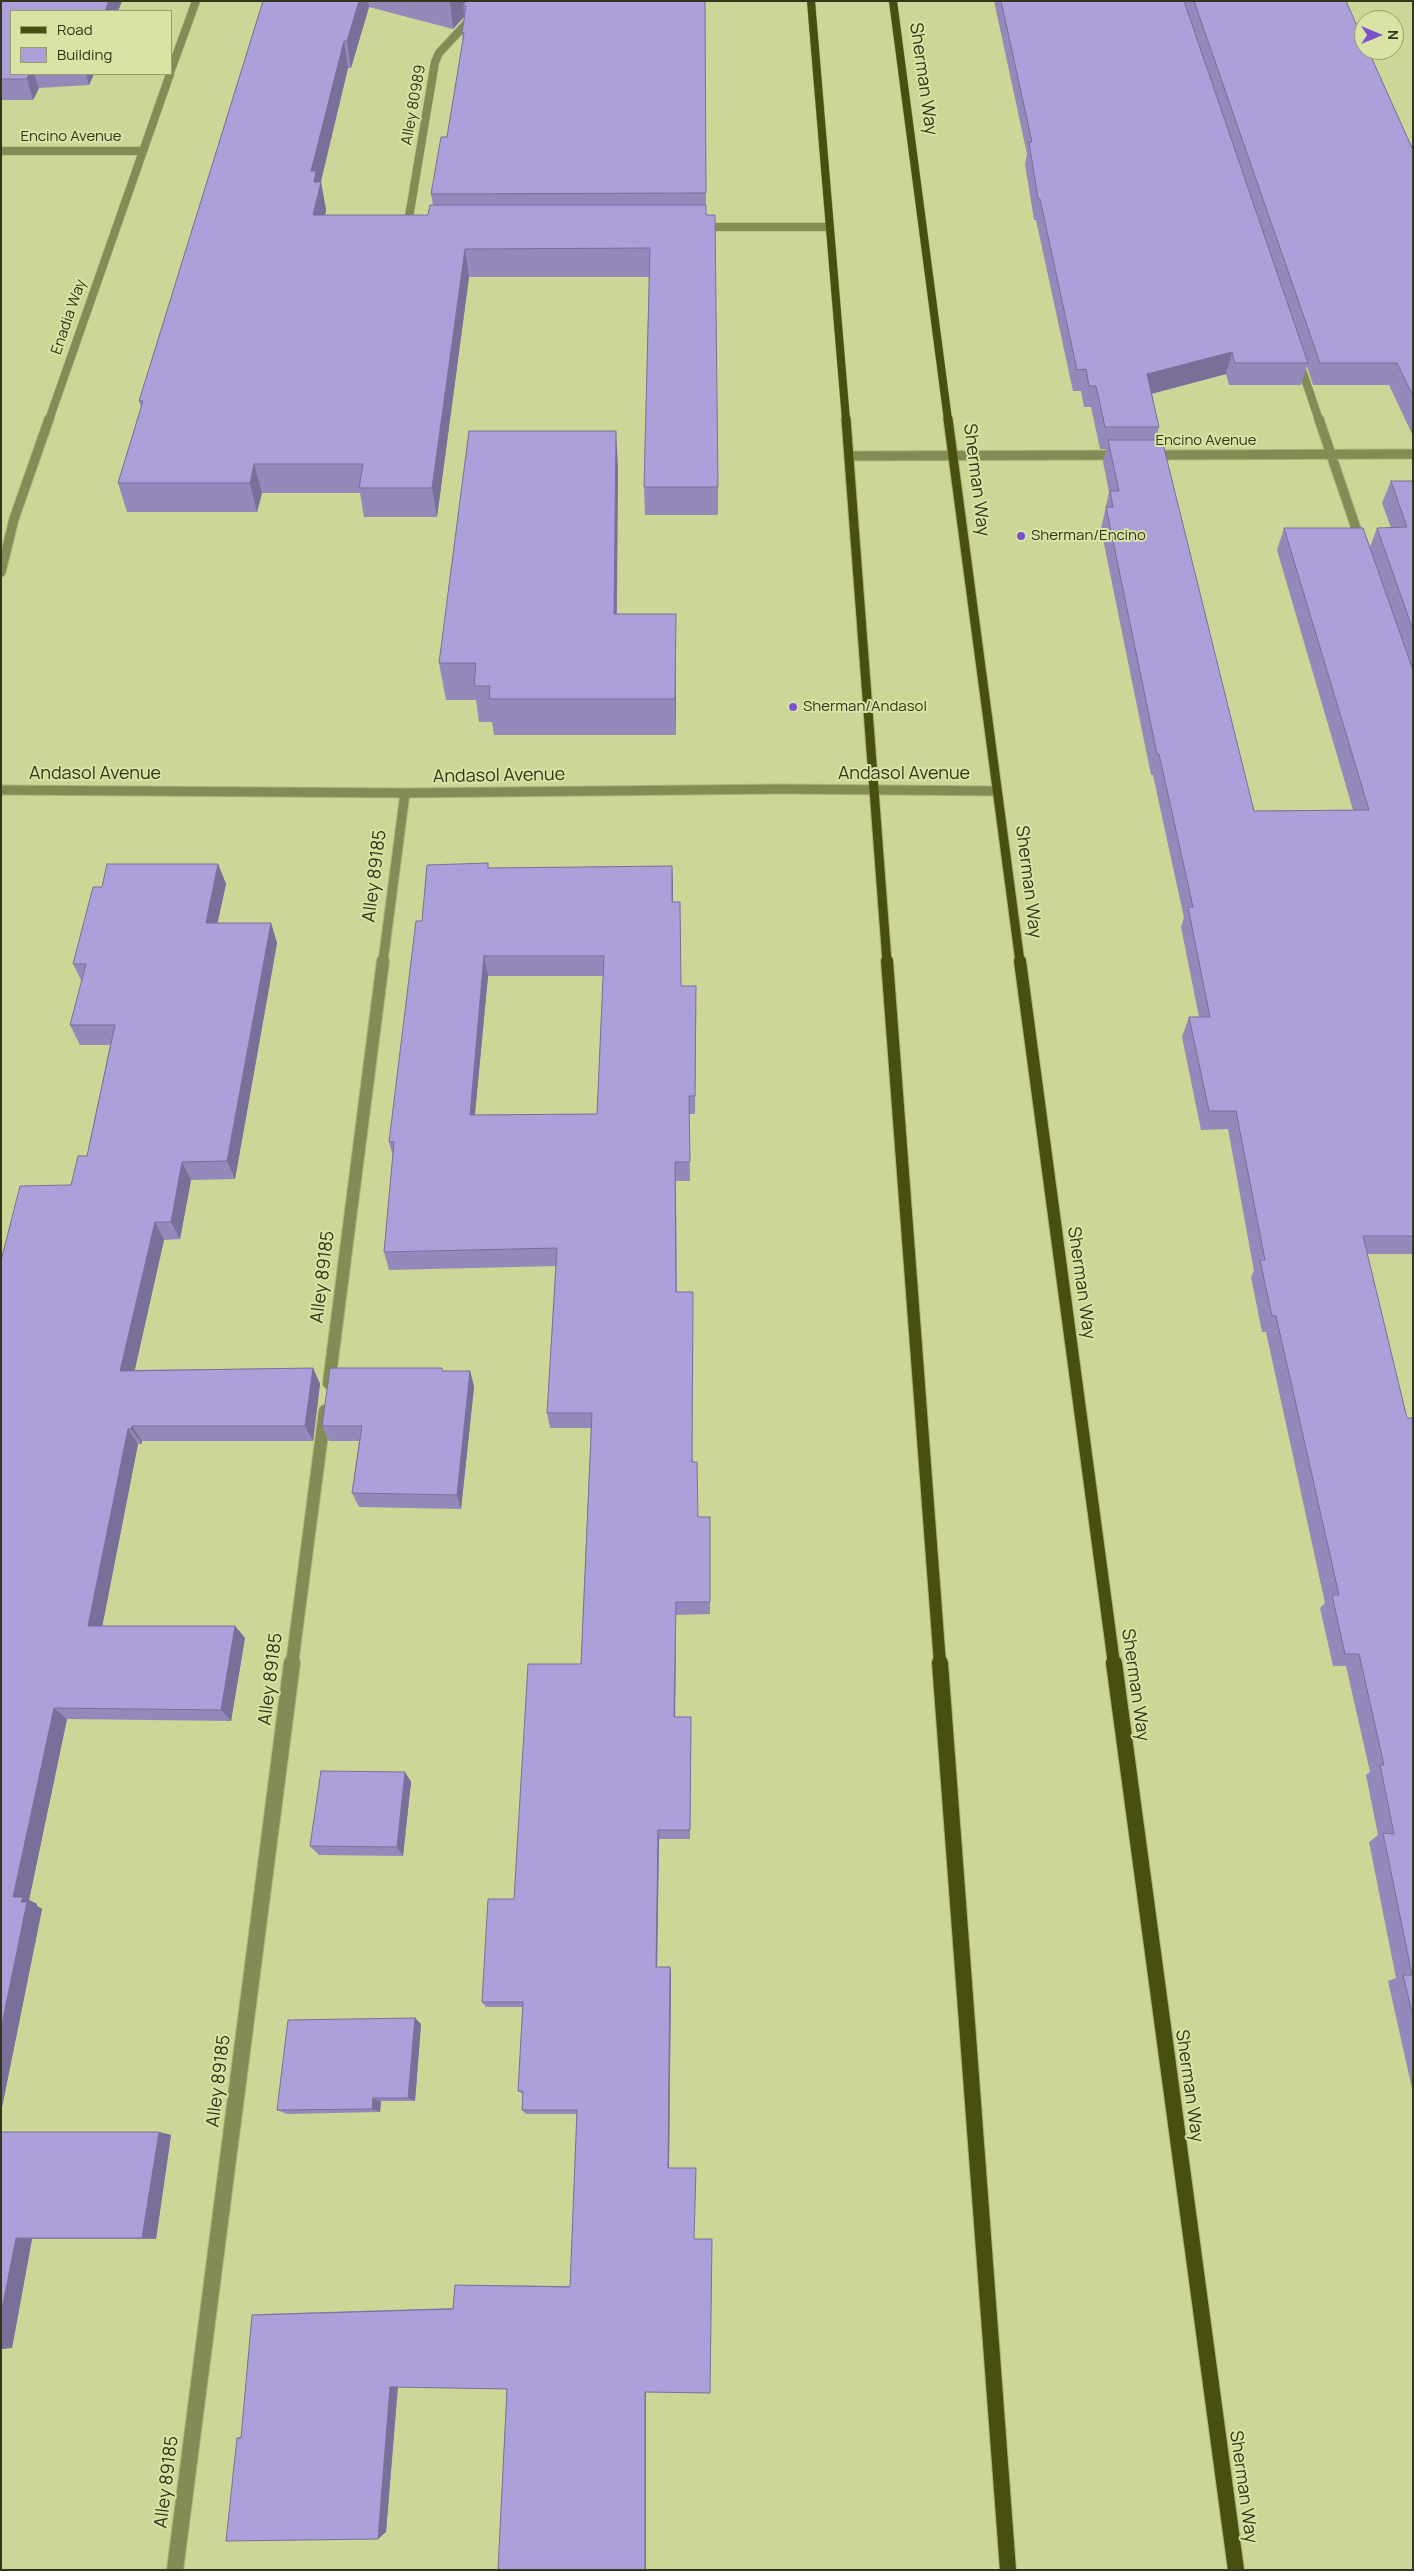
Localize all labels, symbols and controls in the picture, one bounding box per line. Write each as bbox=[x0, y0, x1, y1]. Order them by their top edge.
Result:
legend bbox=[10, 10, 172, 75]
north arrow bbox=[1354, 10, 1404, 60]
text: Road bbox=[57, 19, 93, 40]
street label: Sherman Way bbox=[904, 21, 942, 137]
text: N bbox=[1384, 30, 1403, 40]
text: Building bbox=[57, 44, 112, 65]
street label: Alley 80989 bbox=[398, 63, 430, 147]
street label: Encino Avenue bbox=[20, 128, 122, 146]
street label: Enadia Way bbox=[48, 277, 90, 357]
street label: Sherman Way bbox=[958, 422, 994, 538]
street label: Encino Avenue bbox=[1155, 432, 1257, 450]
place label: Sherman/Encino bbox=[1031, 527, 1146, 545]
marker: Sherman/Encino bbox=[1015, 530, 1027, 542]
place label: Sherman/Andasol bbox=[803, 698, 927, 716]
marker: Sherman/Andasol bbox=[787, 701, 799, 713]
street label: Andasol Avenue bbox=[29, 763, 161, 785]
street label: Andasol Avenue bbox=[838, 763, 970, 785]
street label: Andasol Avenue bbox=[433, 764, 565, 788]
street label: Sherman Way bbox=[1010, 824, 1046, 940]
street label: Alley 89185 bbox=[359, 829, 391, 923]
street label: Sherman Way bbox=[1062, 1225, 1100, 1341]
street label: Alley 89185 bbox=[307, 1230, 339, 1324]
street label: Sherman Way bbox=[1116, 1627, 1154, 1743]
street label: Alley 89185 bbox=[255, 1632, 287, 1726]
street label: Sherman Way bbox=[1170, 2028, 1208, 2144]
street label: Alley 89185 bbox=[203, 2034, 235, 2128]
street label: Sherman Way bbox=[1224, 2429, 1262, 2545]
street label: Alley 89185 bbox=[151, 2435, 183, 2529]

